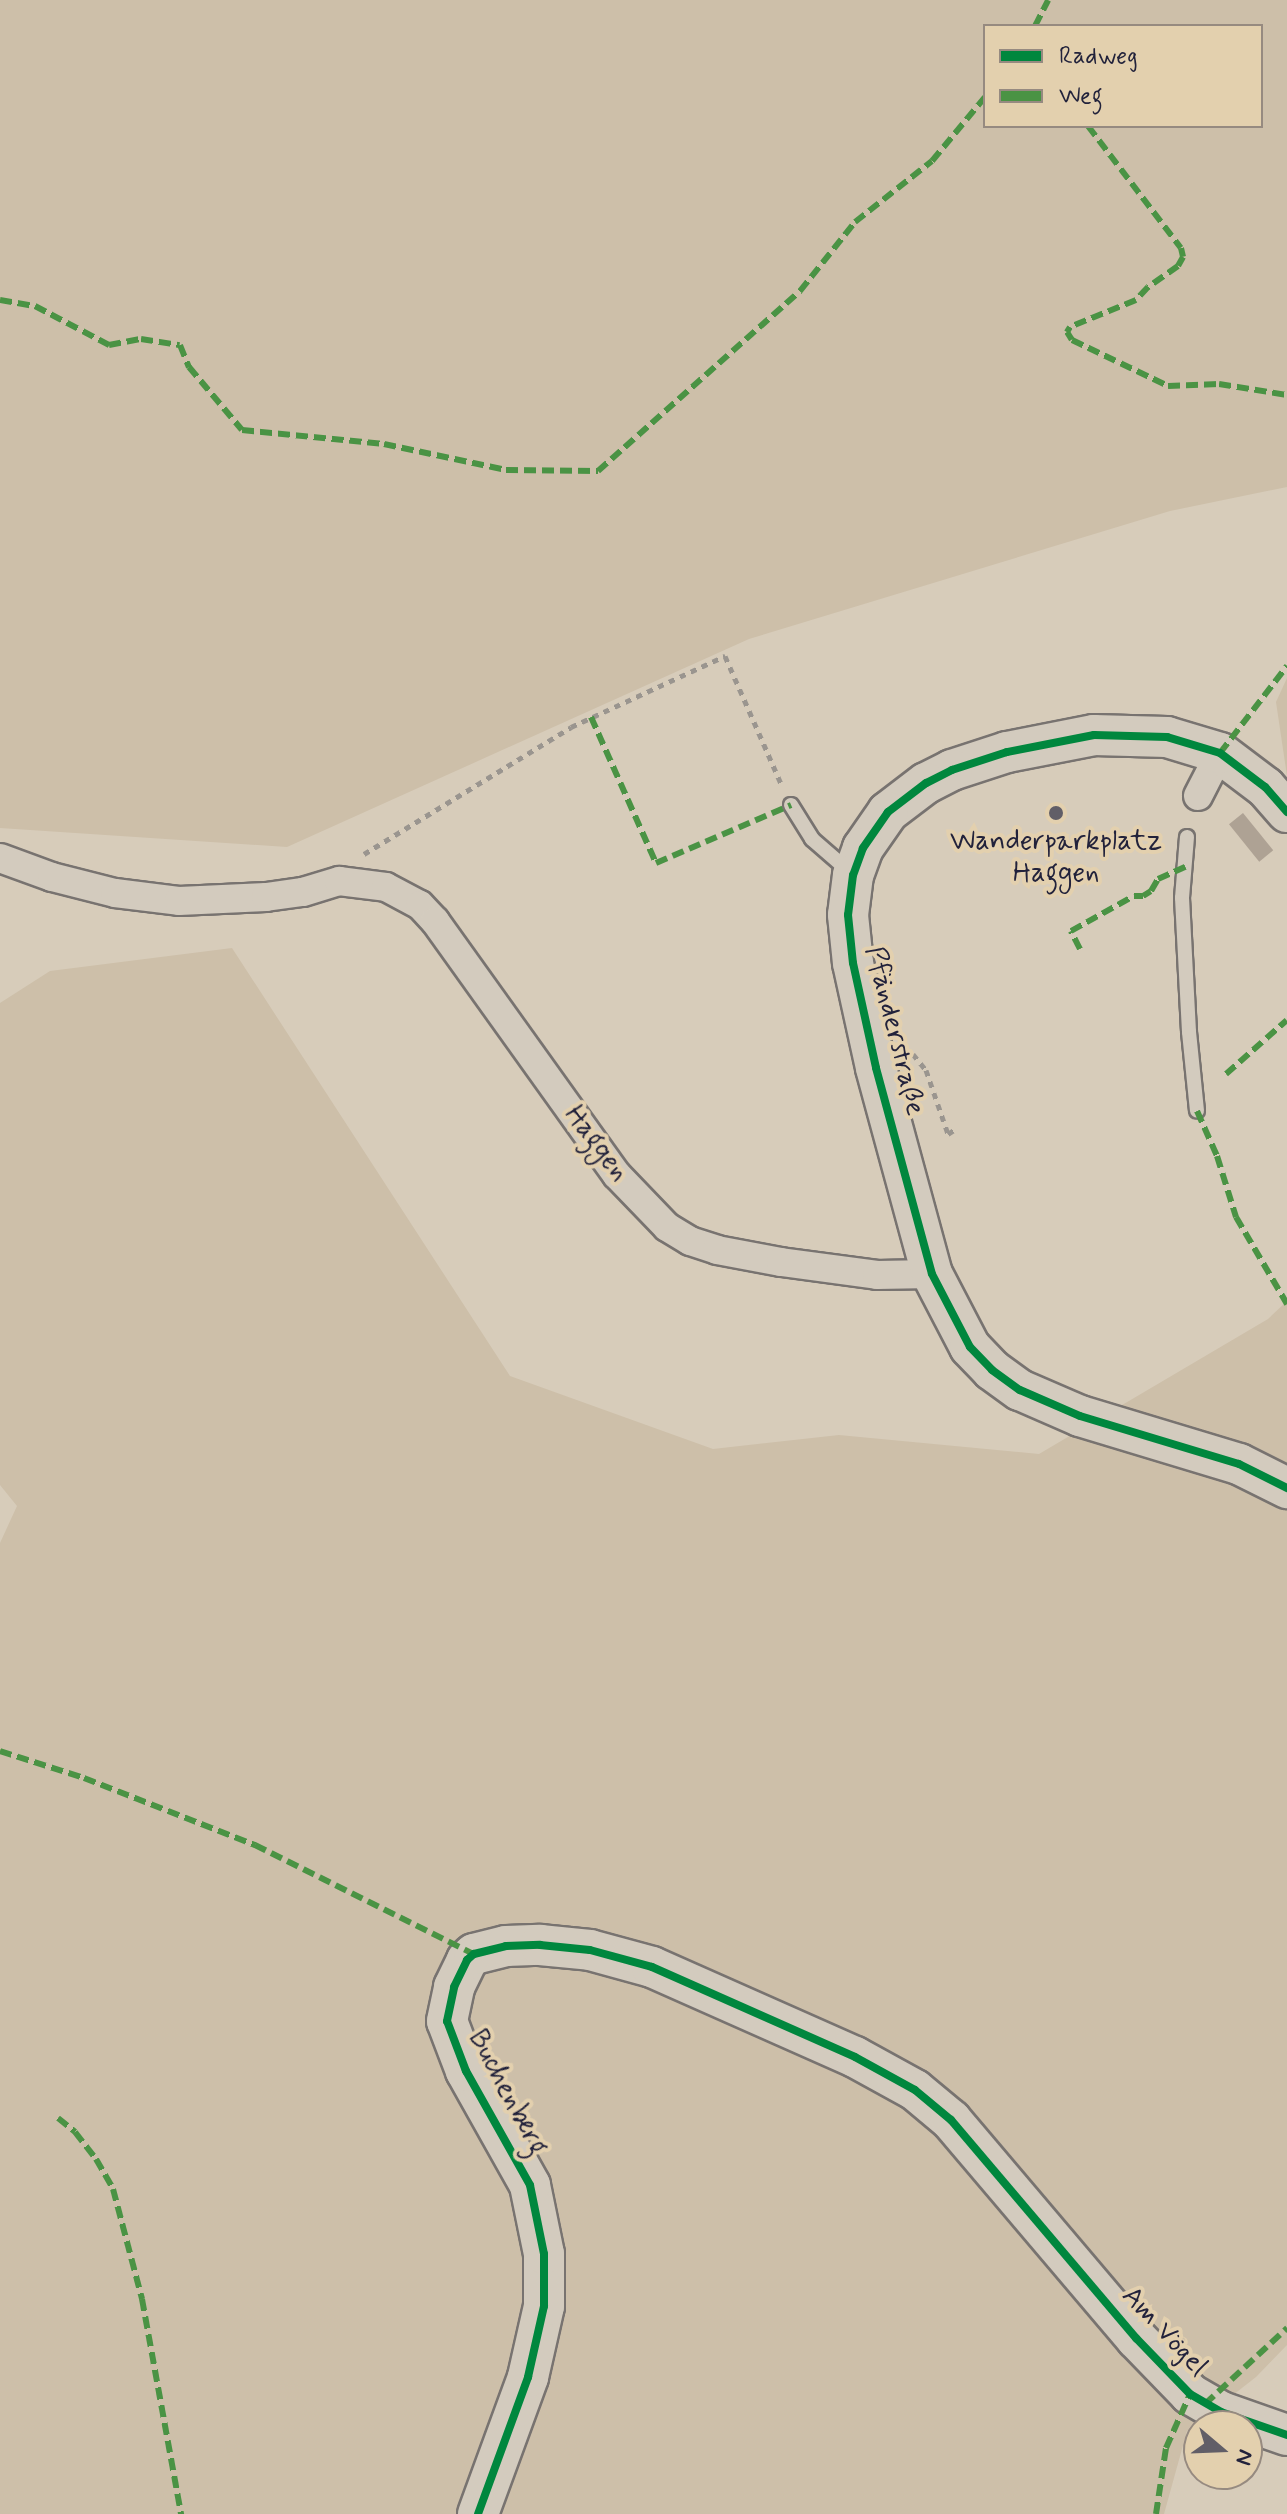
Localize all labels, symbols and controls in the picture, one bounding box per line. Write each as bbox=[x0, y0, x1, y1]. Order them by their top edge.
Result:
legend bbox=[983, 24, 1263, 128]
text: Radweg bbox=[1059, 41, 1138, 72]
text: Weg bbox=[1059, 81, 1103, 112]
marker: Wanderparkplatz Haggen bbox=[1047, 804, 1065, 822]
place label: Wanderparkplatz Haggen bbox=[950, 825, 1162, 891]
street label: Pfänderstraße bbox=[857, 943, 931, 1119]
street label: Haggen bbox=[557, 1099, 635, 1189]
street label: Buchenberg bbox=[460, 2024, 554, 2162]
street label: Am Vögel bbox=[1114, 2280, 1214, 2384]
north arrow bbox=[1183, 2410, 1263, 2490]
text: N bbox=[1228, 2446, 1259, 2469]

